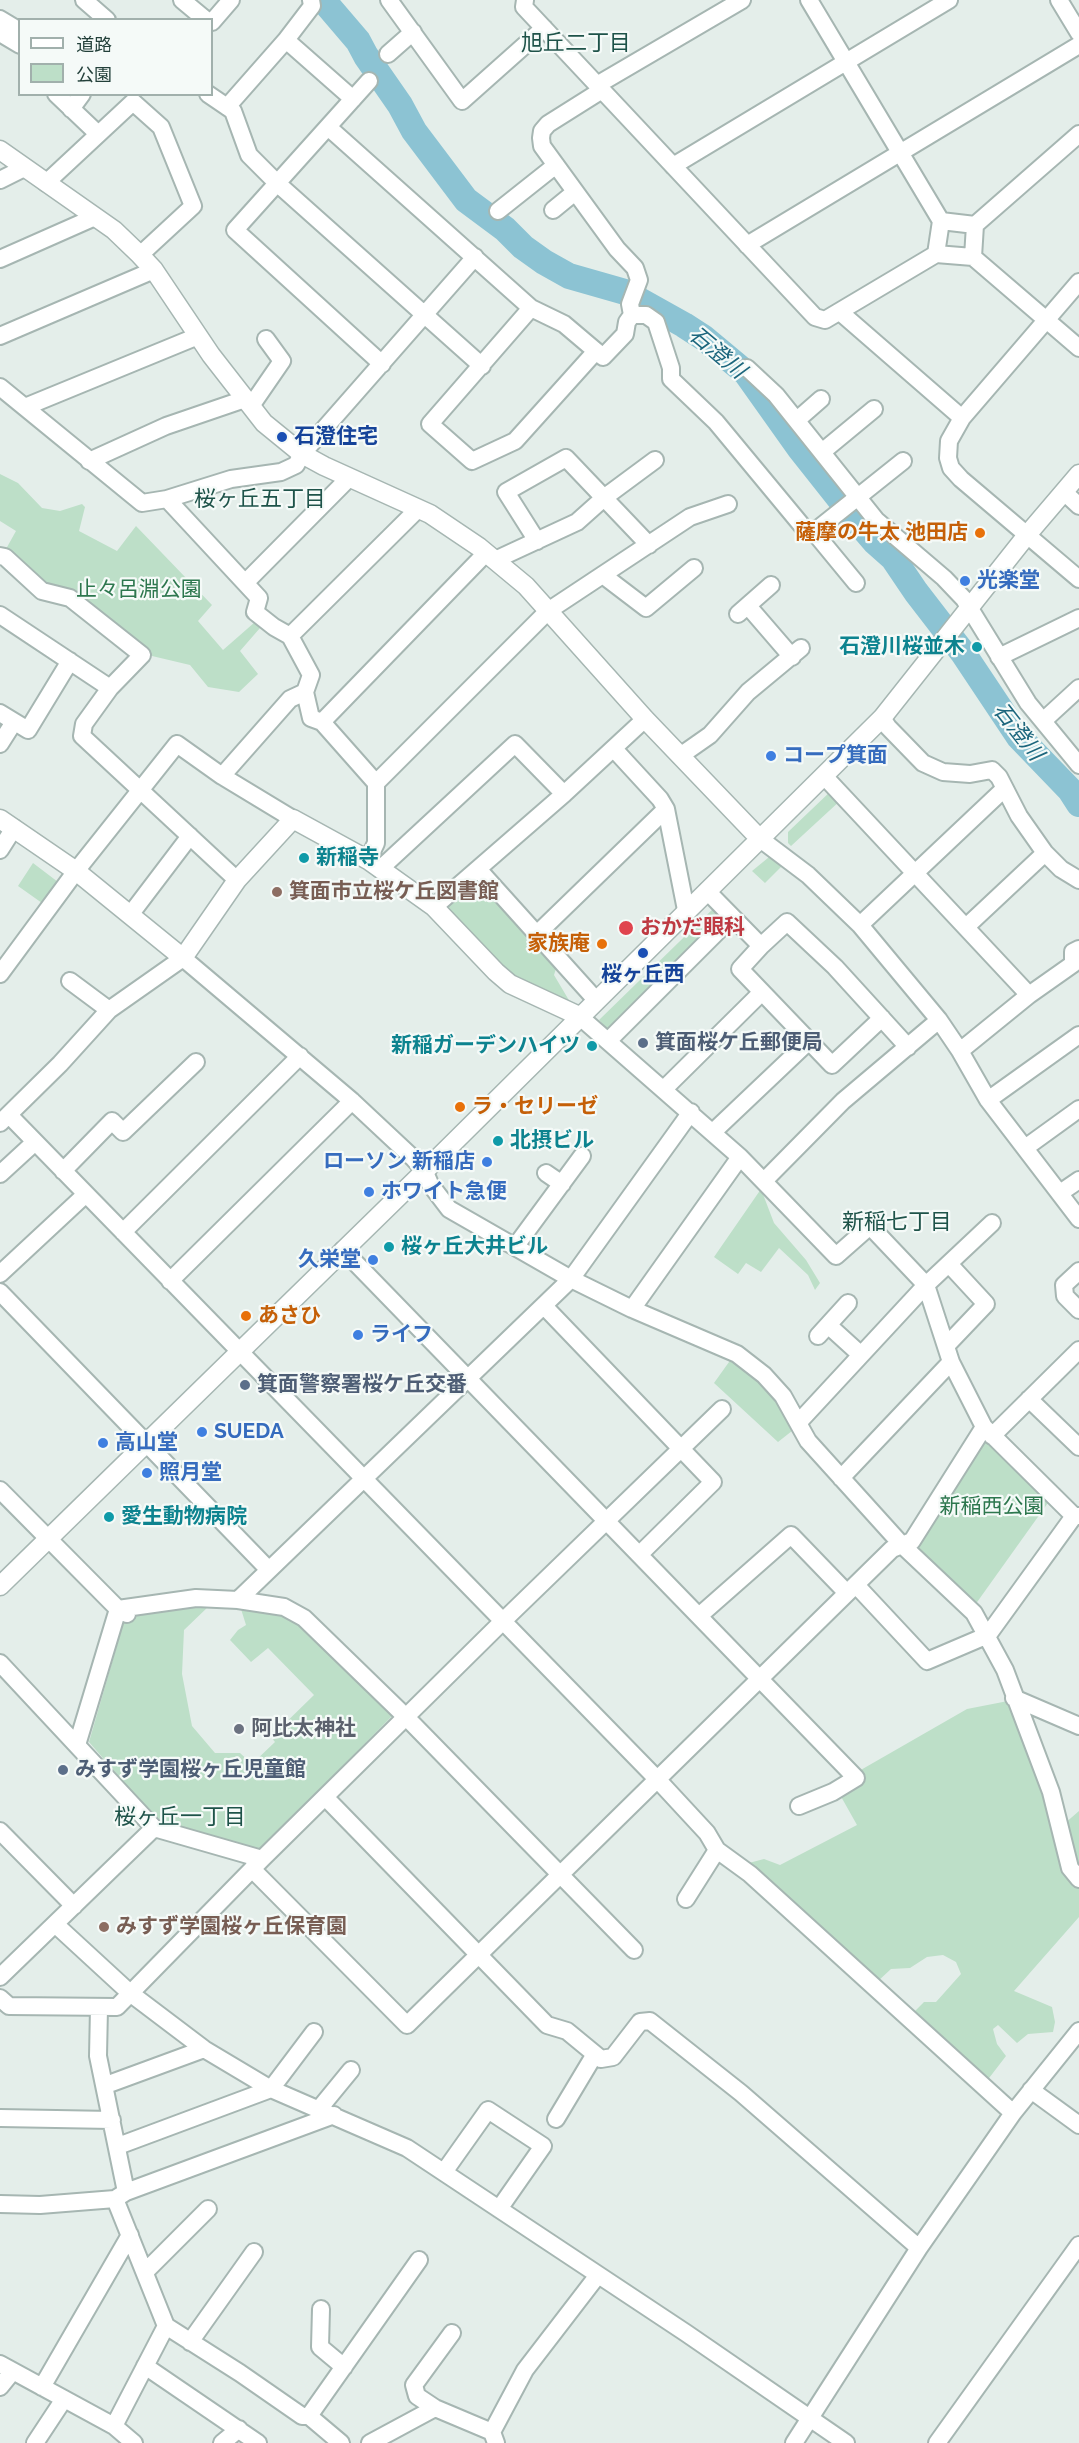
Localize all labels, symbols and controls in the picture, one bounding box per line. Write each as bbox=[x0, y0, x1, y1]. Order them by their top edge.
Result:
legend bbox=[18, 18, 213, 96]
district label: 旭丘二丁目 bbox=[521, 30, 631, 56]
text: 道路 bbox=[76, 34, 112, 55]
text: 公園 bbox=[76, 64, 112, 85]
water label: 石澄川 bbox=[683, 322, 751, 384]
place label: 石澄住宅 bbox=[294, 424, 378, 450]
marker: 石澄住宅 bbox=[275, 430, 289, 444]
district label: 桜ヶ丘五丁目 bbox=[194, 486, 326, 512]
place label: 薩摩の牛太 池田店 bbox=[795, 520, 968, 546]
marker: 薩摩の牛太 池田店 bbox=[973, 526, 987, 540]
place label: 光楽堂 bbox=[977, 568, 1040, 594]
marker: 光楽堂 bbox=[958, 574, 972, 588]
park label: 止々呂淵公園 bbox=[76, 577, 202, 603]
place label: 石澄川桜並木 bbox=[839, 634, 965, 660]
marker: 石澄川桜並木 bbox=[970, 640, 984, 654]
water label: 石澄川 bbox=[987, 698, 1049, 766]
place label: コープ箕面 bbox=[783, 743, 888, 769]
marker: コープ箕面 bbox=[764, 749, 778, 763]
place label: 新稲寺 bbox=[316, 845, 379, 871]
marker: 新稲寺 bbox=[297, 851, 311, 865]
place label: 箕面市立桜ケ丘図書館 bbox=[289, 879, 499, 905]
marker: 箕面市立桜ケ丘図書館 bbox=[270, 885, 284, 899]
place label: おかだ眼科 bbox=[640, 915, 745, 941]
marker: おかだ眼科 bbox=[617, 919, 635, 937]
place label: 家族庵 bbox=[527, 931, 590, 957]
marker: 家族庵 bbox=[595, 937, 609, 951]
marker: 桜ヶ丘西 bbox=[636, 946, 650, 960]
place label: 桜ヶ丘西 bbox=[601, 962, 685, 988]
place label: 箕面桜ケ丘郵便局 bbox=[655, 1030, 823, 1056]
place label: 新稲ガーデンハイツ bbox=[391, 1033, 580, 1059]
marker: 箕面桜ケ丘郵便局 bbox=[636, 1036, 650, 1050]
marker: 新稲ガーデンハイツ bbox=[585, 1039, 599, 1053]
place label: ラ・セリーゼ bbox=[472, 1094, 598, 1120]
marker: ラ・セリーゼ bbox=[453, 1100, 467, 1114]
place label: 北摂ビル bbox=[510, 1128, 594, 1154]
marker: 北摂ビル bbox=[491, 1134, 505, 1148]
place label: ローソン 新稲店 bbox=[323, 1149, 475, 1175]
marker: ローソン 新稲店 bbox=[480, 1155, 494, 1169]
place label: ホワイト急便 bbox=[381, 1179, 507, 1205]
marker: ホワイト急便 bbox=[362, 1185, 376, 1199]
district label: 新稲七丁目 bbox=[842, 1209, 952, 1235]
place label: 桜ヶ丘大井ビル bbox=[401, 1234, 548, 1260]
marker: 桜ヶ丘大井ビル bbox=[382, 1240, 396, 1254]
place label: 久栄堂 bbox=[298, 1247, 361, 1273]
marker: 久栄堂 bbox=[366, 1253, 380, 1267]
place label: あさひ bbox=[258, 1303, 321, 1329]
marker: あさひ bbox=[239, 1309, 253, 1323]
place label: ライフ bbox=[370, 1322, 433, 1348]
marker: ライフ bbox=[351, 1328, 365, 1342]
place label: 箕面警察署桜ケ丘交番 bbox=[257, 1372, 467, 1398]
marker: 箕面警察署桜ケ丘交番 bbox=[238, 1378, 252, 1392]
place label: SUEDA bbox=[214, 1419, 284, 1445]
marker: SUEDA bbox=[195, 1425, 209, 1439]
place label: 高山堂 bbox=[115, 1430, 178, 1456]
marker: 高山堂 bbox=[96, 1436, 110, 1450]
place label: 照月堂 bbox=[159, 1460, 222, 1486]
marker: 照月堂 bbox=[140, 1466, 154, 1480]
park label: 新稲西公園 bbox=[940, 1494, 1044, 1520]
place label: 愛生動物病院 bbox=[121, 1504, 247, 1530]
marker: 愛生動物病院 bbox=[102, 1510, 116, 1524]
place label: 阿比太神社 bbox=[251, 1716, 356, 1742]
marker: 阿比太神社 bbox=[232, 1722, 246, 1736]
place label: みすず学園桜ヶ丘児童館 bbox=[75, 1757, 306, 1783]
marker: みすず学園桜ヶ丘児童館 bbox=[56, 1763, 70, 1777]
district label: 桜ヶ丘一丁目 bbox=[114, 1804, 246, 1830]
place label: みすず学園桜ヶ丘保育園 bbox=[116, 1914, 347, 1940]
marker: みすず学園桜ヶ丘保育園 bbox=[97, 1920, 111, 1934]

